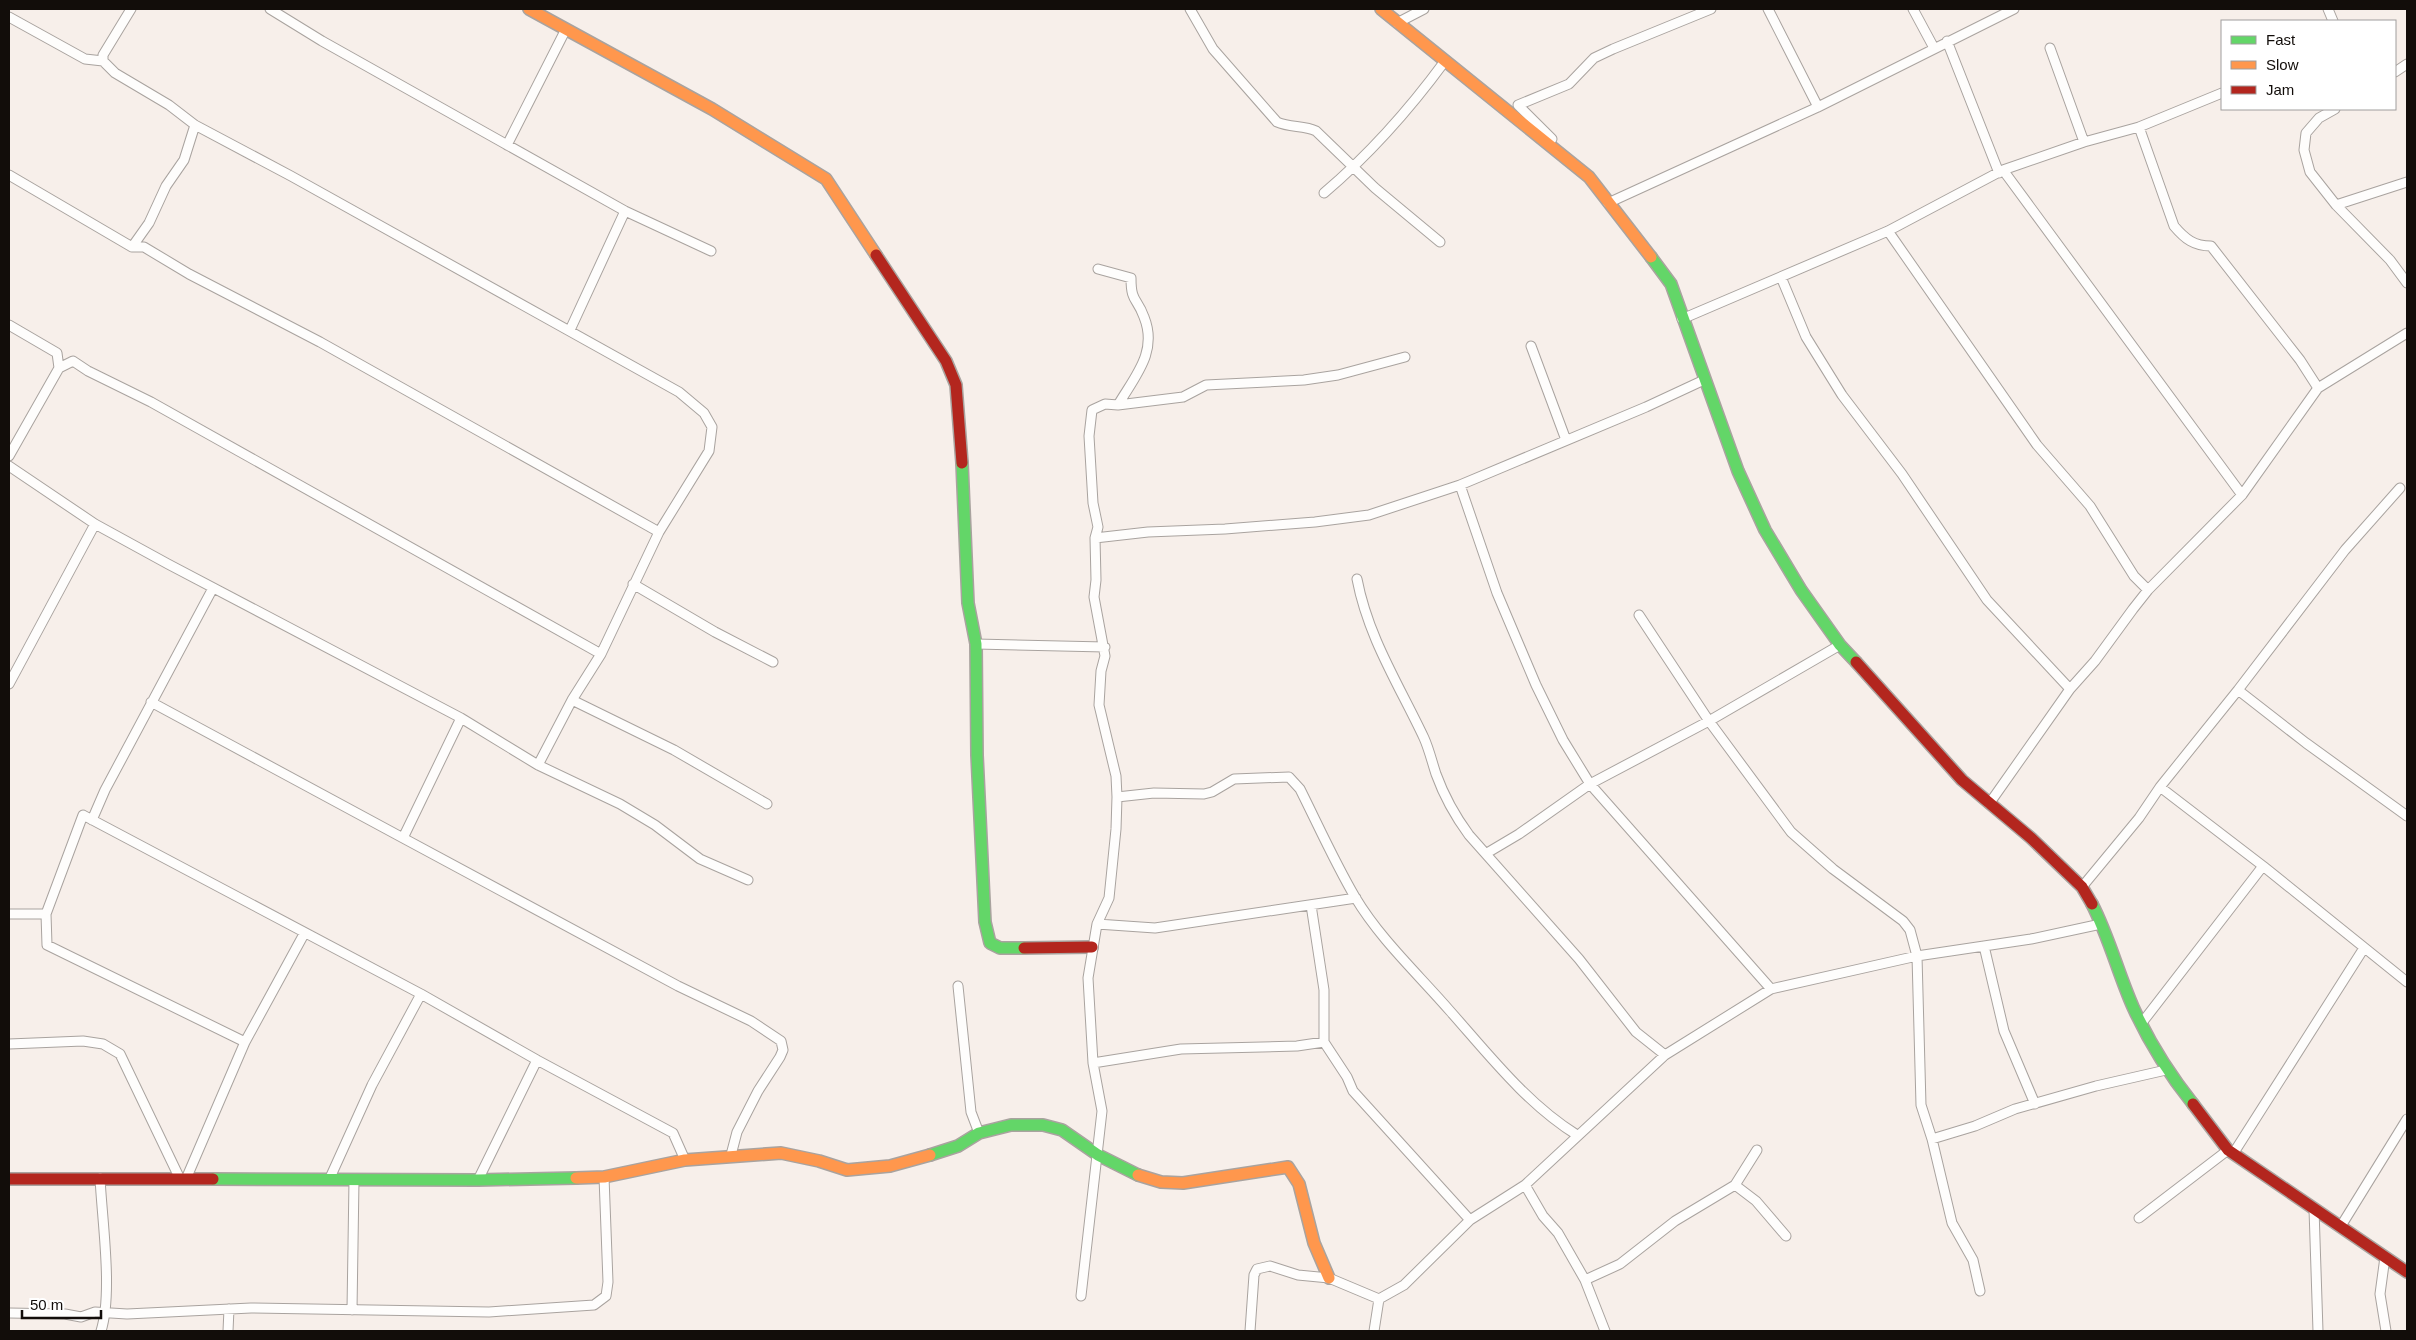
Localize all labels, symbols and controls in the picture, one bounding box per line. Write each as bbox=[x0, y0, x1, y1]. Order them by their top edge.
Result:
legend bbox=[2221, 20, 2396, 110]
text: Fast bbox=[2266, 31, 2296, 48]
text: Slow bbox=[2266, 56, 2299, 73]
text: Jam bbox=[2266, 81, 2294, 98]
scale bar bbox=[22, 1288, 101, 1320]
text: 50 m bbox=[30, 1296, 63, 1313]

